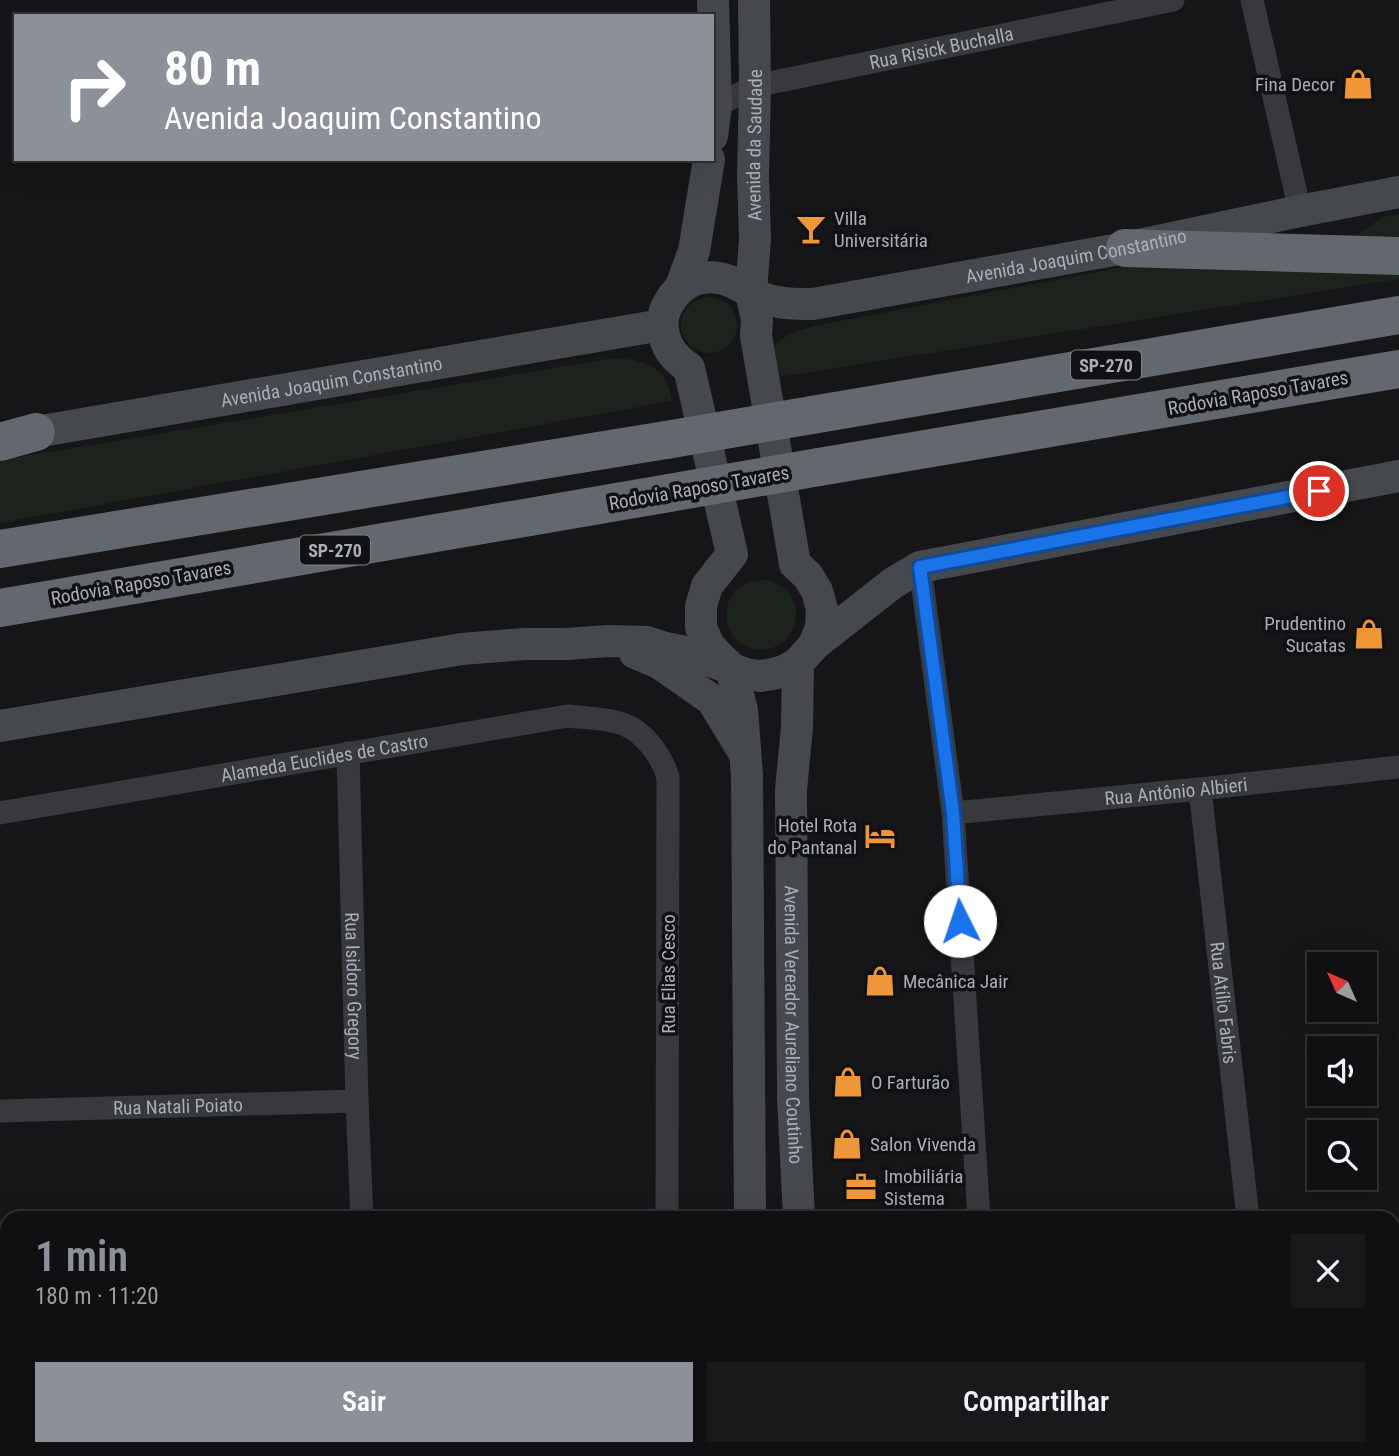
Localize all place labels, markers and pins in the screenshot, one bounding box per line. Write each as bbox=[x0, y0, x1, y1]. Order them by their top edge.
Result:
shop icon: Fina Decor bbox=[1341, 67, 1375, 101]
place label: Fina Decor bbox=[1255, 73, 1335, 96]
place label: Villa Universitária bbox=[834, 207, 928, 252]
bar icon: Villa Universitária bbox=[794, 212, 828, 246]
pin bbox=[1289, 461, 1349, 521]
place label: Prudentino Sucatas bbox=[1264, 612, 1346, 657]
shop icon: Prudentino Sucatas bbox=[1352, 617, 1386, 651]
place label: Hotel Rota do Pantanal bbox=[768, 814, 857, 859]
hotel icon: Hotel Rota do Pantanal bbox=[863, 819, 897, 853]
shop icon: Mecânica Jair bbox=[863, 964, 897, 998]
place label: Mecânica Jair bbox=[903, 970, 1009, 993]
shop icon: O Farturão bbox=[831, 1065, 865, 1099]
place label: O Farturão bbox=[871, 1071, 950, 1094]
shop icon: Salon Vivenda bbox=[830, 1127, 864, 1161]
place label: Salon Vivenda bbox=[870, 1133, 976, 1156]
place label: Imobiliária Sistema bbox=[884, 1165, 963, 1210]
office icon: Imobiliária Sistema bbox=[844, 1170, 878, 1204]

